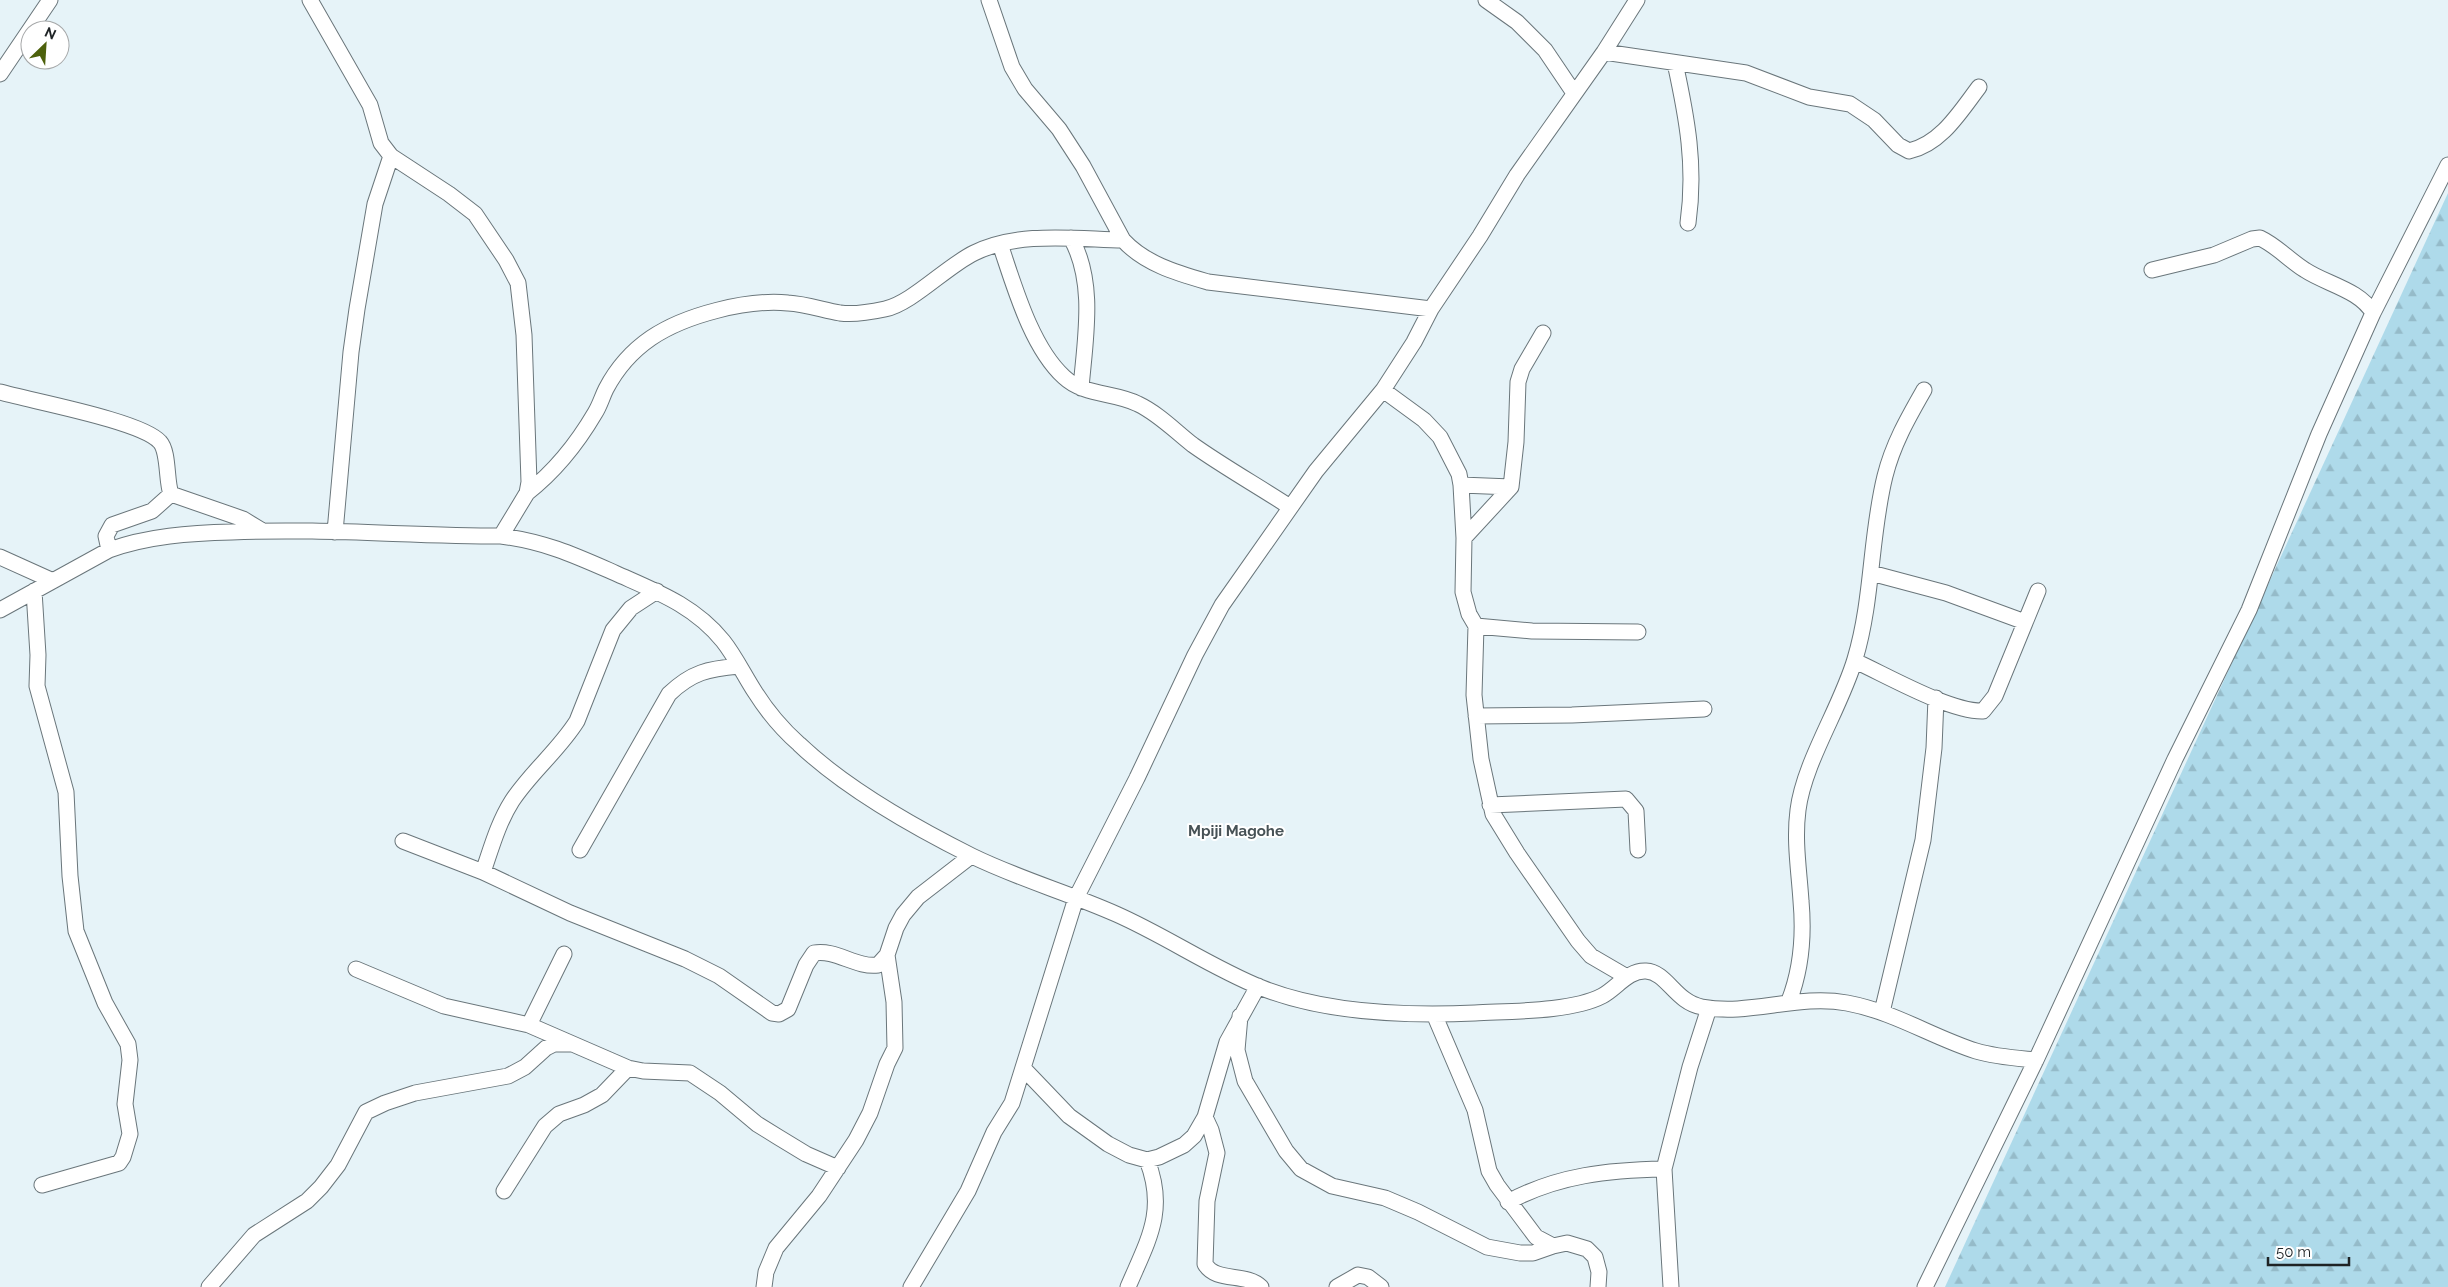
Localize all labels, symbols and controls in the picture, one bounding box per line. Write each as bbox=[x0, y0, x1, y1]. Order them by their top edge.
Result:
north arrow bbox=[20, 20, 70, 70]
text: N bbox=[42, 24, 59, 43]
district label: Mpiji Magohe bbox=[1188, 822, 1284, 840]
scale bar bbox=[2268, 1234, 2349, 1266]
text: 50 m bbox=[2276, 1243, 2311, 1261]

